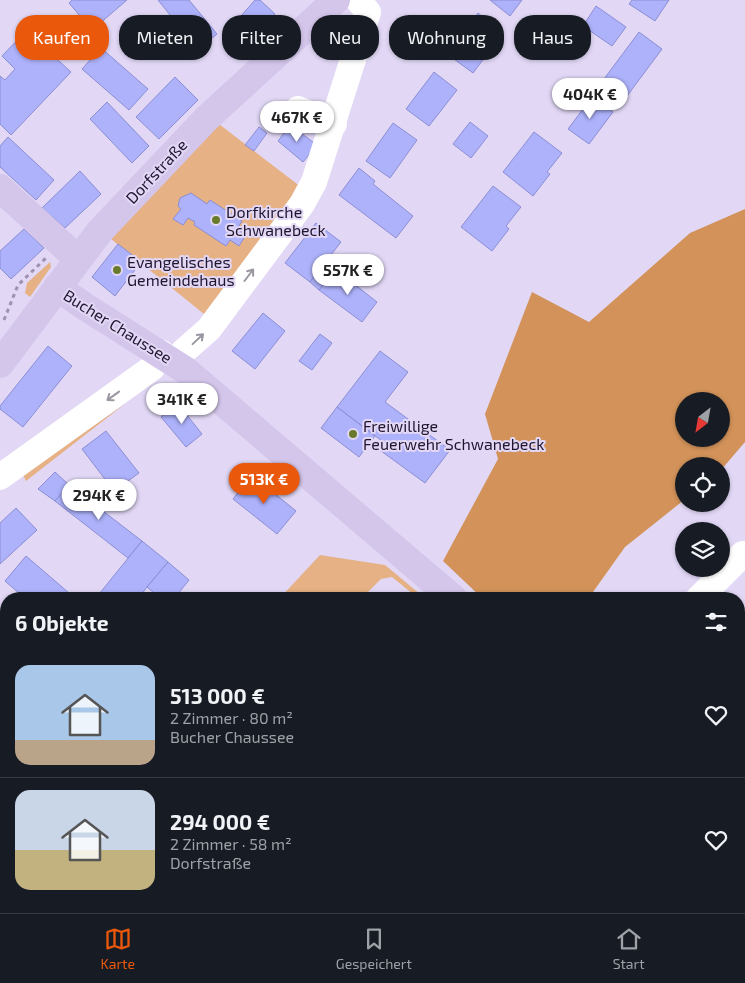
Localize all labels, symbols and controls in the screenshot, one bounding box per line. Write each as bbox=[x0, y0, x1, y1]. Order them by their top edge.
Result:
chip: Kaufen bbox=[15, 15, 109, 60]
chip: Mieten bbox=[119, 15, 212, 60]
chip: Filter bbox=[222, 15, 301, 60]
chip: Neu bbox=[311, 15, 379, 60]
chip: Wohnung bbox=[389, 15, 504, 60]
chip: Haus bbox=[514, 15, 591, 60]
pin: 404K € bbox=[549, 78, 631, 120]
text: 404K € bbox=[563, 84, 617, 103]
pin: 467K € bbox=[256, 100, 338, 143]
text: 467K € bbox=[271, 107, 323, 126]
street label: Dorfstraße bbox=[121, 135, 191, 207]
place label: Dorfkirche Schwanebeck bbox=[226, 202, 326, 239]
marker: Dorfkirche Schwanebeck bbox=[210, 214, 222, 226]
place label: Evangelisches Gemeindehaus bbox=[127, 252, 235, 289]
pin: 557K € bbox=[307, 254, 389, 296]
text: 557K € bbox=[323, 260, 373, 279]
marker: Evangelisches Gemeindehaus bbox=[111, 264, 123, 276]
one-way arrow bbox=[244, 268, 254, 282]
street label: Bucher Chaussee bbox=[60, 285, 176, 367]
one-way arrow bbox=[191, 333, 204, 344]
pin: 341K € bbox=[141, 382, 223, 425]
text: 341K € bbox=[157, 389, 207, 408]
one-way arrow bbox=[107, 391, 120, 402]
north arrow bbox=[675, 392, 730, 448]
map controls bbox=[675, 392, 730, 577]
place label: Freiwillige Feuerwehr Schwanebeck bbox=[363, 416, 544, 453]
marker: Freiwillige Feuerwehr Schwanebeck bbox=[347, 428, 359, 440]
button: locate bbox=[675, 457, 730, 512]
pin: 513K € bbox=[223, 462, 305, 505]
text: 513K € bbox=[240, 469, 288, 488]
pin: 294K € bbox=[58, 478, 140, 521]
text: 294K € bbox=[73, 485, 125, 504]
button: layers bbox=[675, 522, 730, 577]
icon: filters bbox=[702, 608, 730, 636]
text: 6 Objekte bbox=[15, 610, 109, 635]
text: 513 000 € bbox=[170, 683, 265, 708]
icon: home bbox=[55, 685, 115, 745]
icon: heart bbox=[702, 701, 730, 729]
text: 2 Zimmer · 80 m² bbox=[170, 708, 293, 727]
text: Bucher Chaussee bbox=[170, 727, 294, 746]
text: 294 000 € bbox=[170, 809, 270, 834]
icon: home bbox=[55, 810, 115, 870]
icon: heart bbox=[702, 826, 730, 854]
text: 2 Zimmer · 58 m² bbox=[170, 834, 292, 853]
text: Dorfstraße bbox=[170, 853, 251, 872]
tab: Karte bbox=[100, 925, 135, 972]
tab: Gespeichert bbox=[336, 925, 412, 972]
tab: Start bbox=[613, 925, 645, 972]

